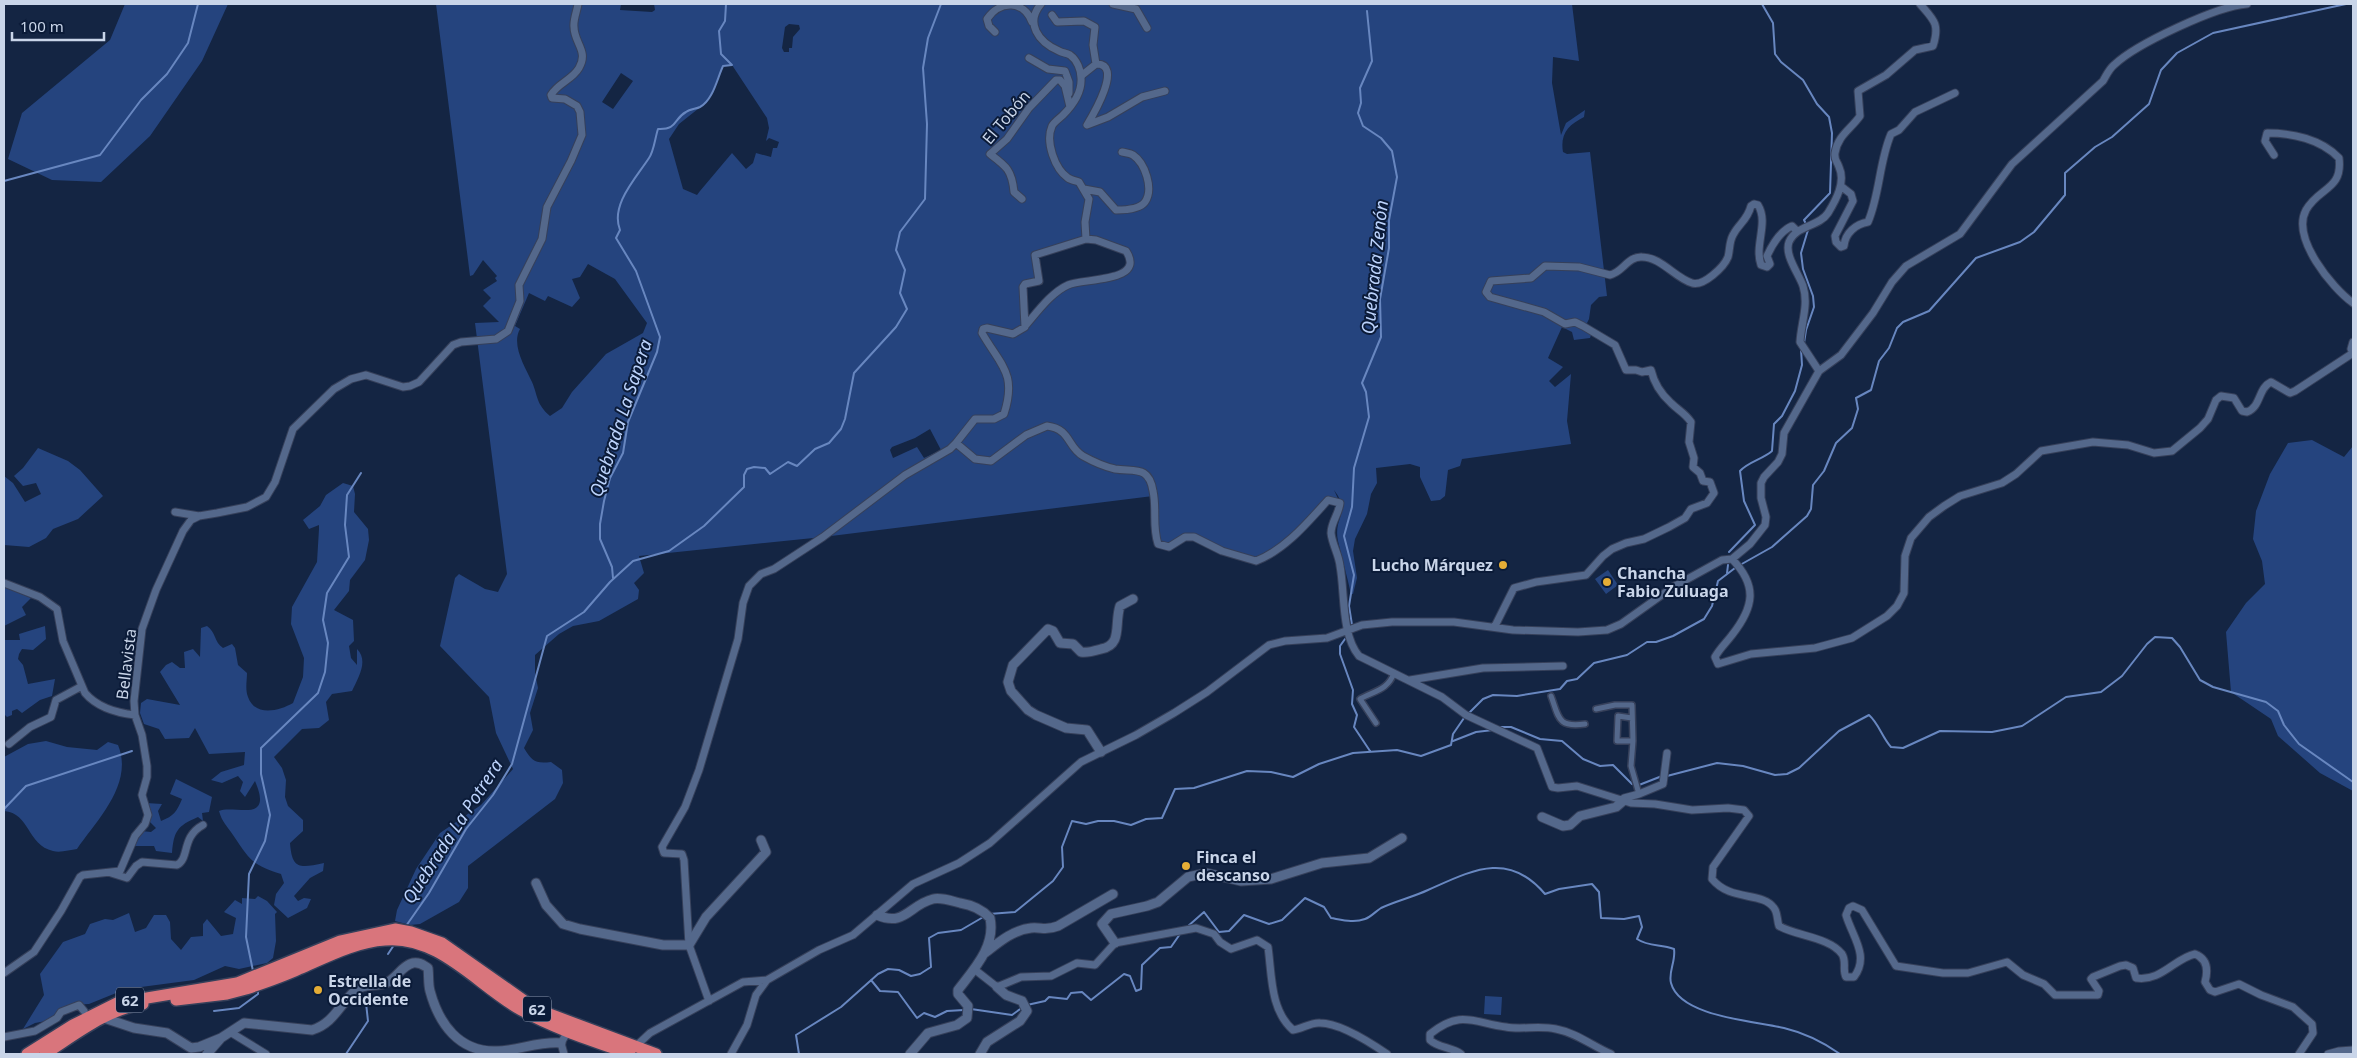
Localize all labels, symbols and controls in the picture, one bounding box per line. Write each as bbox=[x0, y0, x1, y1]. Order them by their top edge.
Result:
scale bar bbox=[12, 10, 105, 42]
text: 100 m bbox=[20, 16, 64, 36]
street label: El Tobón bbox=[977, 85, 1035, 149]
water label: Quebrada Zenón bbox=[1355, 199, 1393, 335]
water label: Quebrada La Sapera bbox=[583, 336, 657, 500]
place label: Lucho Márquez bbox=[1372, 554, 1493, 576]
marker: Lucho Márquez bbox=[1497, 559, 1509, 571]
place label: Chancha Fabio Zuluaga bbox=[1617, 562, 1729, 602]
marker: Chancha Fabio Zuluaga bbox=[1601, 576, 1613, 588]
street label: Bellavista bbox=[111, 627, 141, 701]
water label: Quebrada La Potrera bbox=[396, 754, 508, 908]
place label: Finca el descanso bbox=[1196, 846, 1270, 886]
marker: Finca el descanso bbox=[1180, 860, 1192, 872]
place label: Estrella de Occidente bbox=[328, 970, 411, 1010]
marker: Estrella de Occidente bbox=[312, 984, 324, 996]
road number: 62 bbox=[116, 988, 144, 1012]
road number: 62 bbox=[523, 996, 551, 1022]

